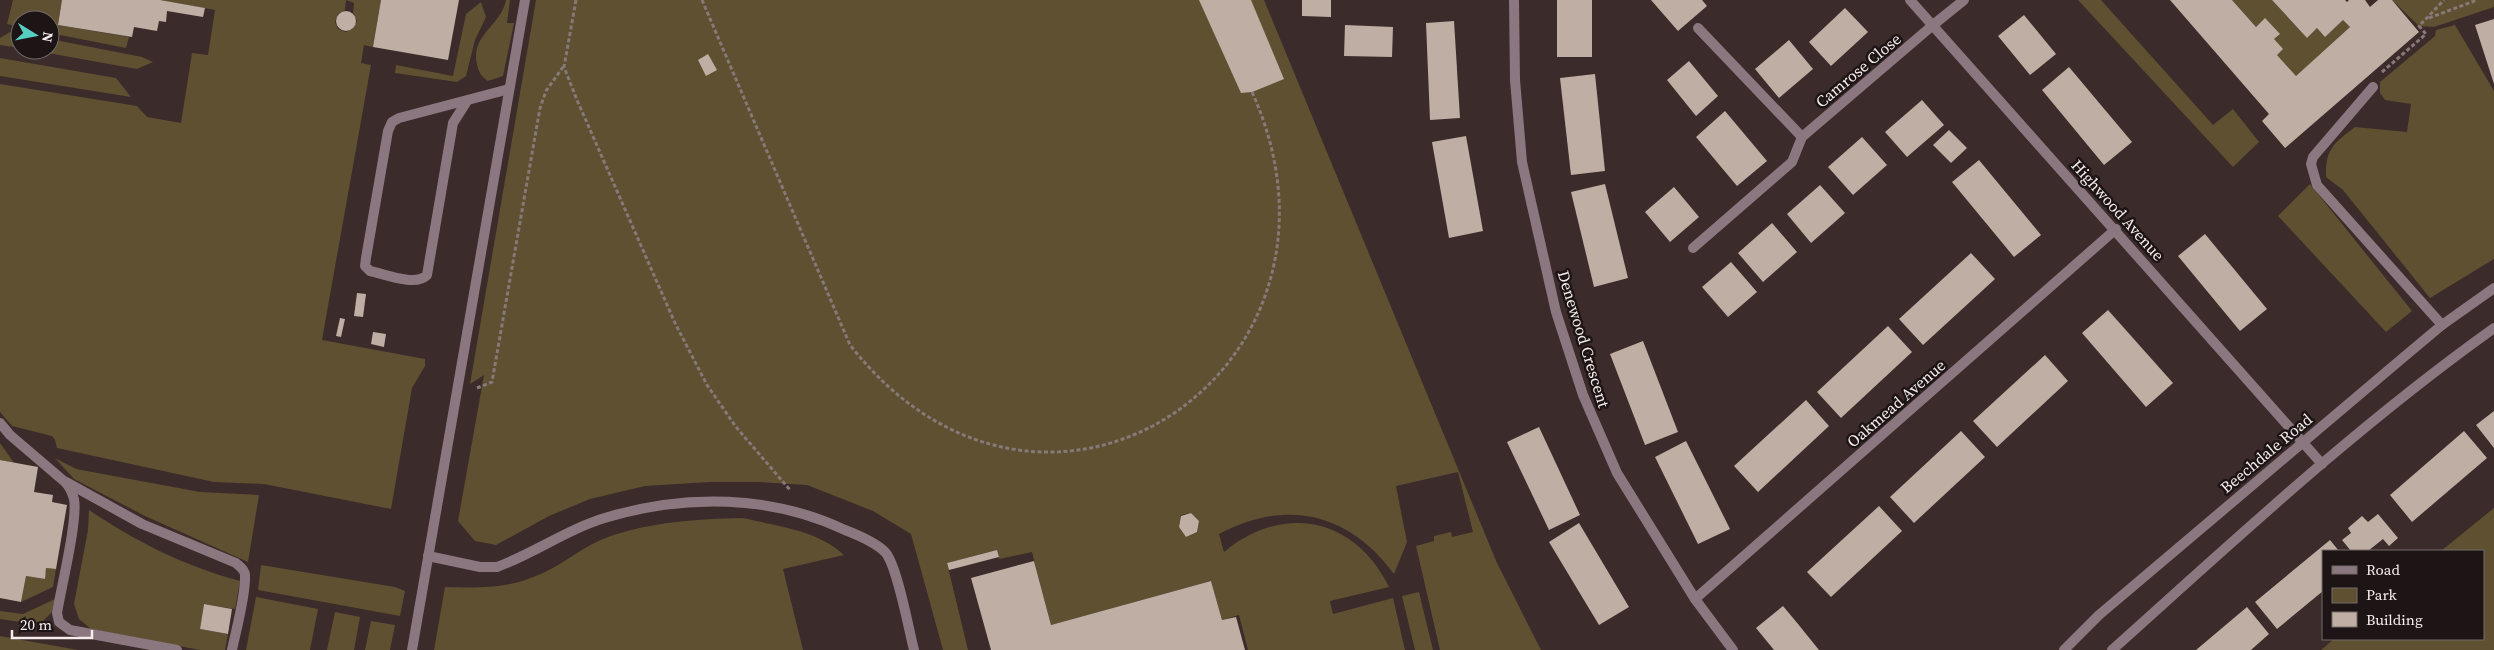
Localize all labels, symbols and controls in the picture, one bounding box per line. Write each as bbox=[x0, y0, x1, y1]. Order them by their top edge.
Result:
north arrow bbox=[10, 10, 60, 60]
street label: Camrose Close bbox=[1810, 28, 1906, 112]
text: N bbox=[37, 30, 59, 44]
street label: Highwood Avenue bbox=[2067, 155, 2169, 265]
street label: Denewood Crescent bbox=[1553, 268, 1616, 411]
street label: Oakmead Avenue bbox=[1842, 354, 1950, 452]
street label: Beechdale Road bbox=[2215, 408, 2317, 498]
legend bbox=[2322, 550, 2484, 640]
text: Road bbox=[2366, 559, 2400, 580]
text: Park bbox=[2366, 584, 2398, 605]
scale bar bbox=[12, 608, 92, 640]
text: Building bbox=[2366, 609, 2423, 630]
text: 20 m bbox=[20, 614, 52, 635]

